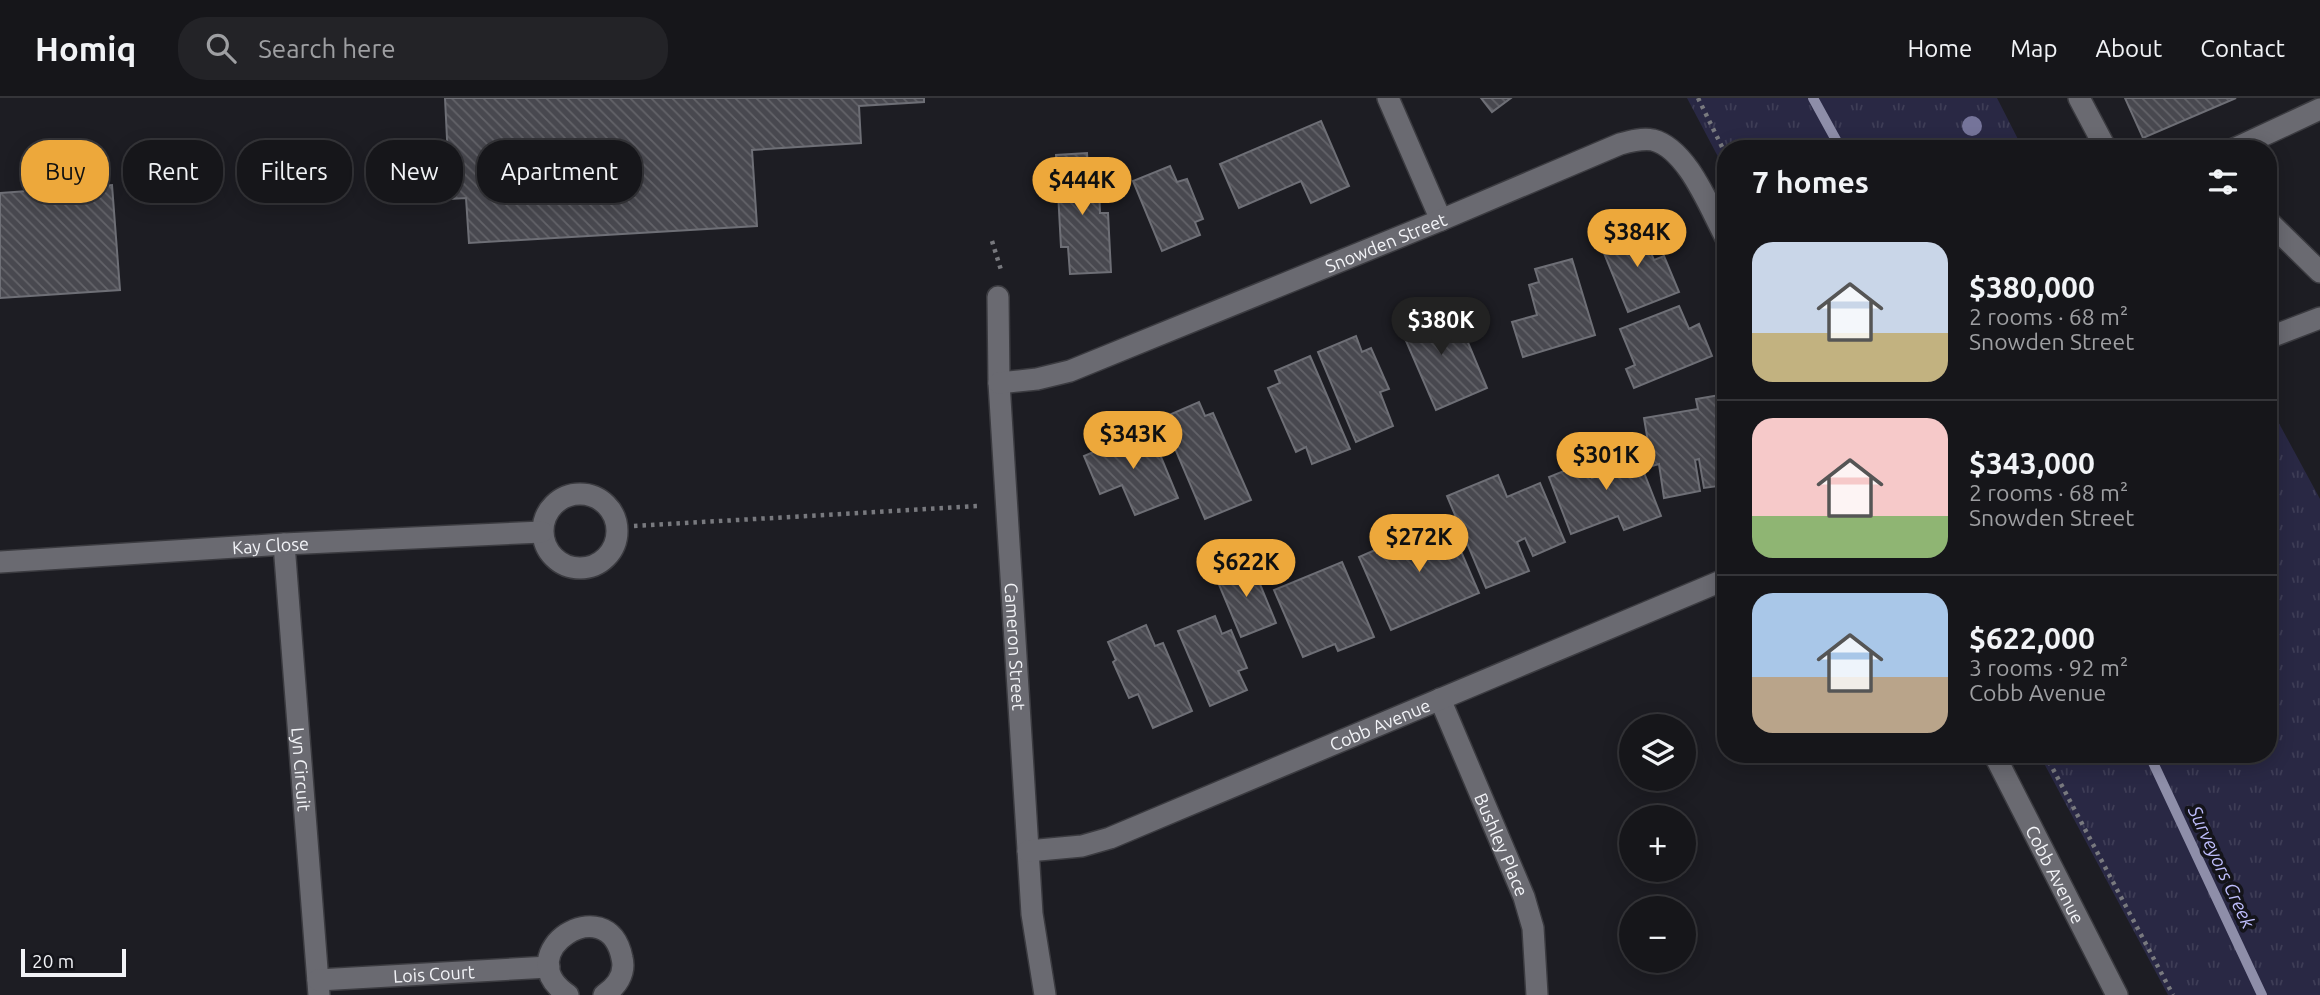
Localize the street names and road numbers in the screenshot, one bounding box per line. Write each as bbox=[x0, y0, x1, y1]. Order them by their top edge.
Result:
street label: Snowden Street bbox=[1322, 209, 1449, 276]
street label: Kay Close bbox=[231, 533, 309, 557]
street label: Cameron Street bbox=[1001, 582, 1029, 711]
street label: Cobb Avenue bbox=[1326, 695, 1433, 755]
street label: Lyn Circuit bbox=[288, 726, 315, 812]
street label: Bushley Place bbox=[1471, 790, 1532, 899]
street label: Cobb Avenue bbox=[2022, 822, 2089, 927]
street label: Lois Court bbox=[392, 961, 475, 986]

